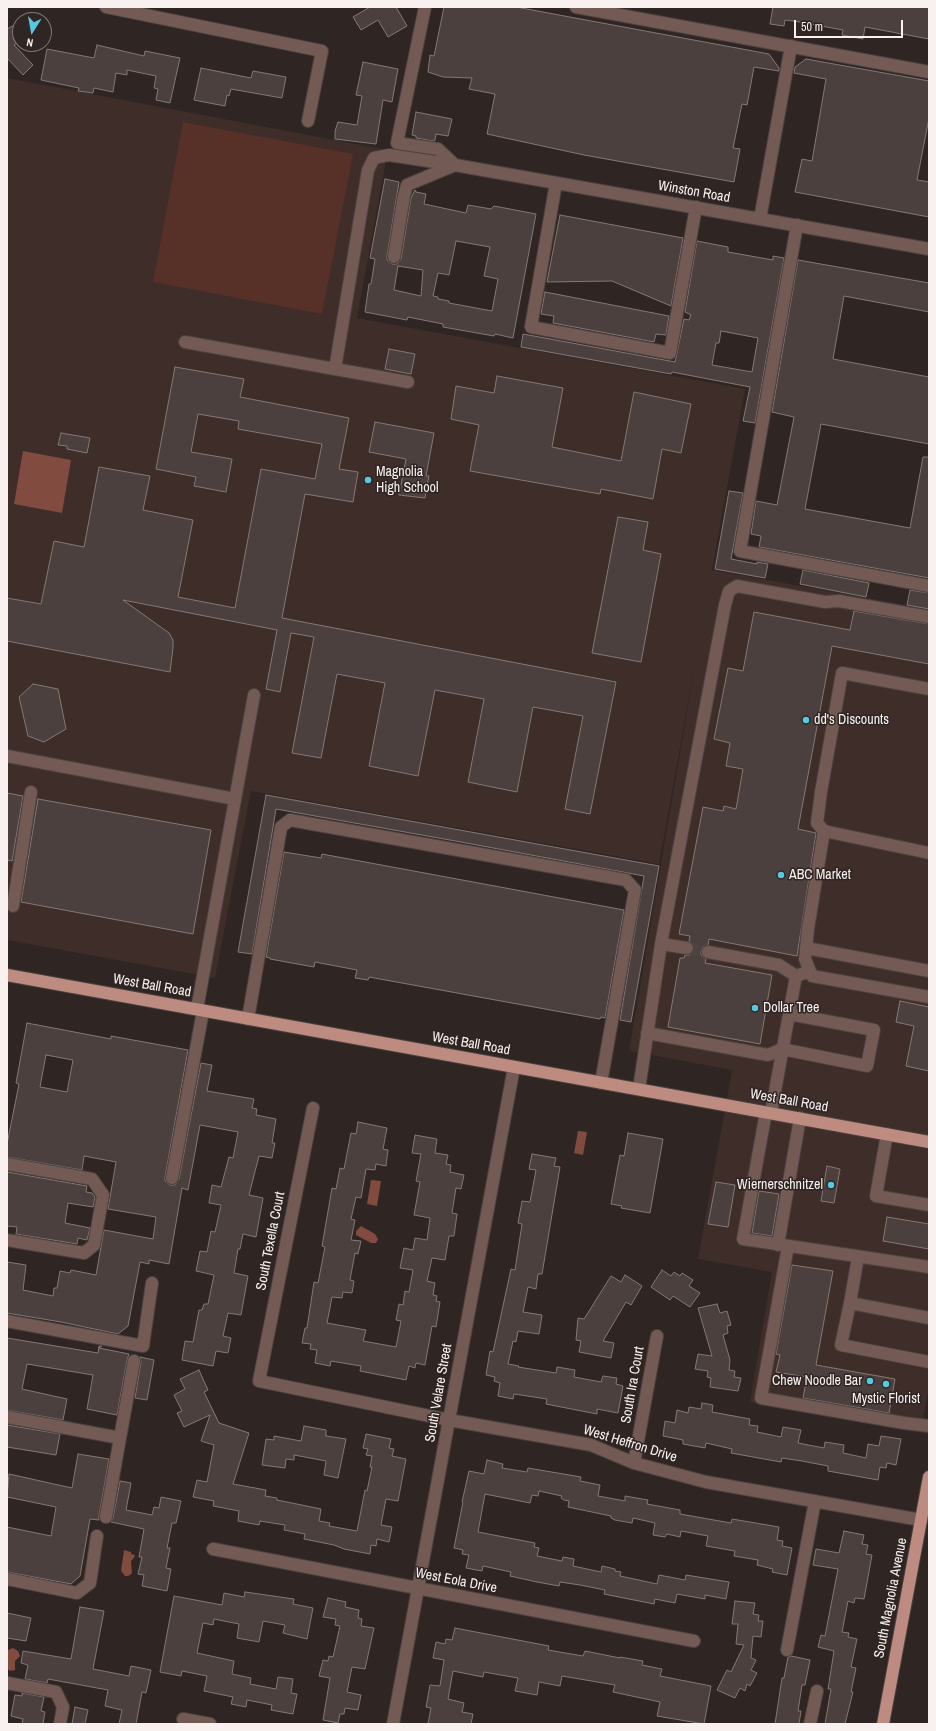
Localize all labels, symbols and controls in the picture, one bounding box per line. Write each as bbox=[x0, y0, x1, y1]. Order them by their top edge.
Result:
north arrow bbox=[12, 12, 52, 52]
scale bar bbox=[796, 12, 905, 38]
text: 50 m bbox=[801, 19, 823, 35]
text: N bbox=[25, 35, 34, 50]
street label: Winston Road bbox=[657, 177, 731, 207]
place label: Magnolia High School bbox=[376, 464, 439, 496]
marker: Magnolia High School bbox=[363, 475, 373, 485]
place label: dd's Discounts bbox=[814, 712, 889, 728]
marker: dd's Discounts bbox=[801, 715, 811, 725]
place label: ABC Market bbox=[789, 867, 851, 883]
marker: ABC Market bbox=[776, 870, 786, 880]
street label: West Ball Road bbox=[112, 971, 192, 1001]
place label: Dollar Tree bbox=[763, 1000, 819, 1016]
marker: Dollar Tree bbox=[750, 1003, 760, 1013]
street label: West Ball Road bbox=[431, 1029, 511, 1059]
street label: West Ball Road bbox=[749, 1086, 829, 1116]
place label: Wiernerschnitzel bbox=[737, 1177, 823, 1193]
marker: Wiernerschnitzel bbox=[826, 1180, 836, 1190]
street label: South Texella Court bbox=[253, 1190, 289, 1292]
street label: South Velare Street bbox=[422, 1343, 456, 1443]
street label: South Ira Court bbox=[618, 1345, 648, 1425]
place label: Chew Noodle Bar bbox=[772, 1373, 862, 1389]
marker: Chew Noodle Bar bbox=[865, 1376, 875, 1386]
marker: Mystic Florist bbox=[881, 1379, 891, 1389]
place label: Mystic Florist bbox=[852, 1391, 920, 1407]
street label: West Heffron Drive bbox=[581, 1422, 679, 1466]
street label: South Magnolia Avenue bbox=[871, 1536, 911, 1660]
street label: West Eola Drive bbox=[414, 1565, 498, 1597]

